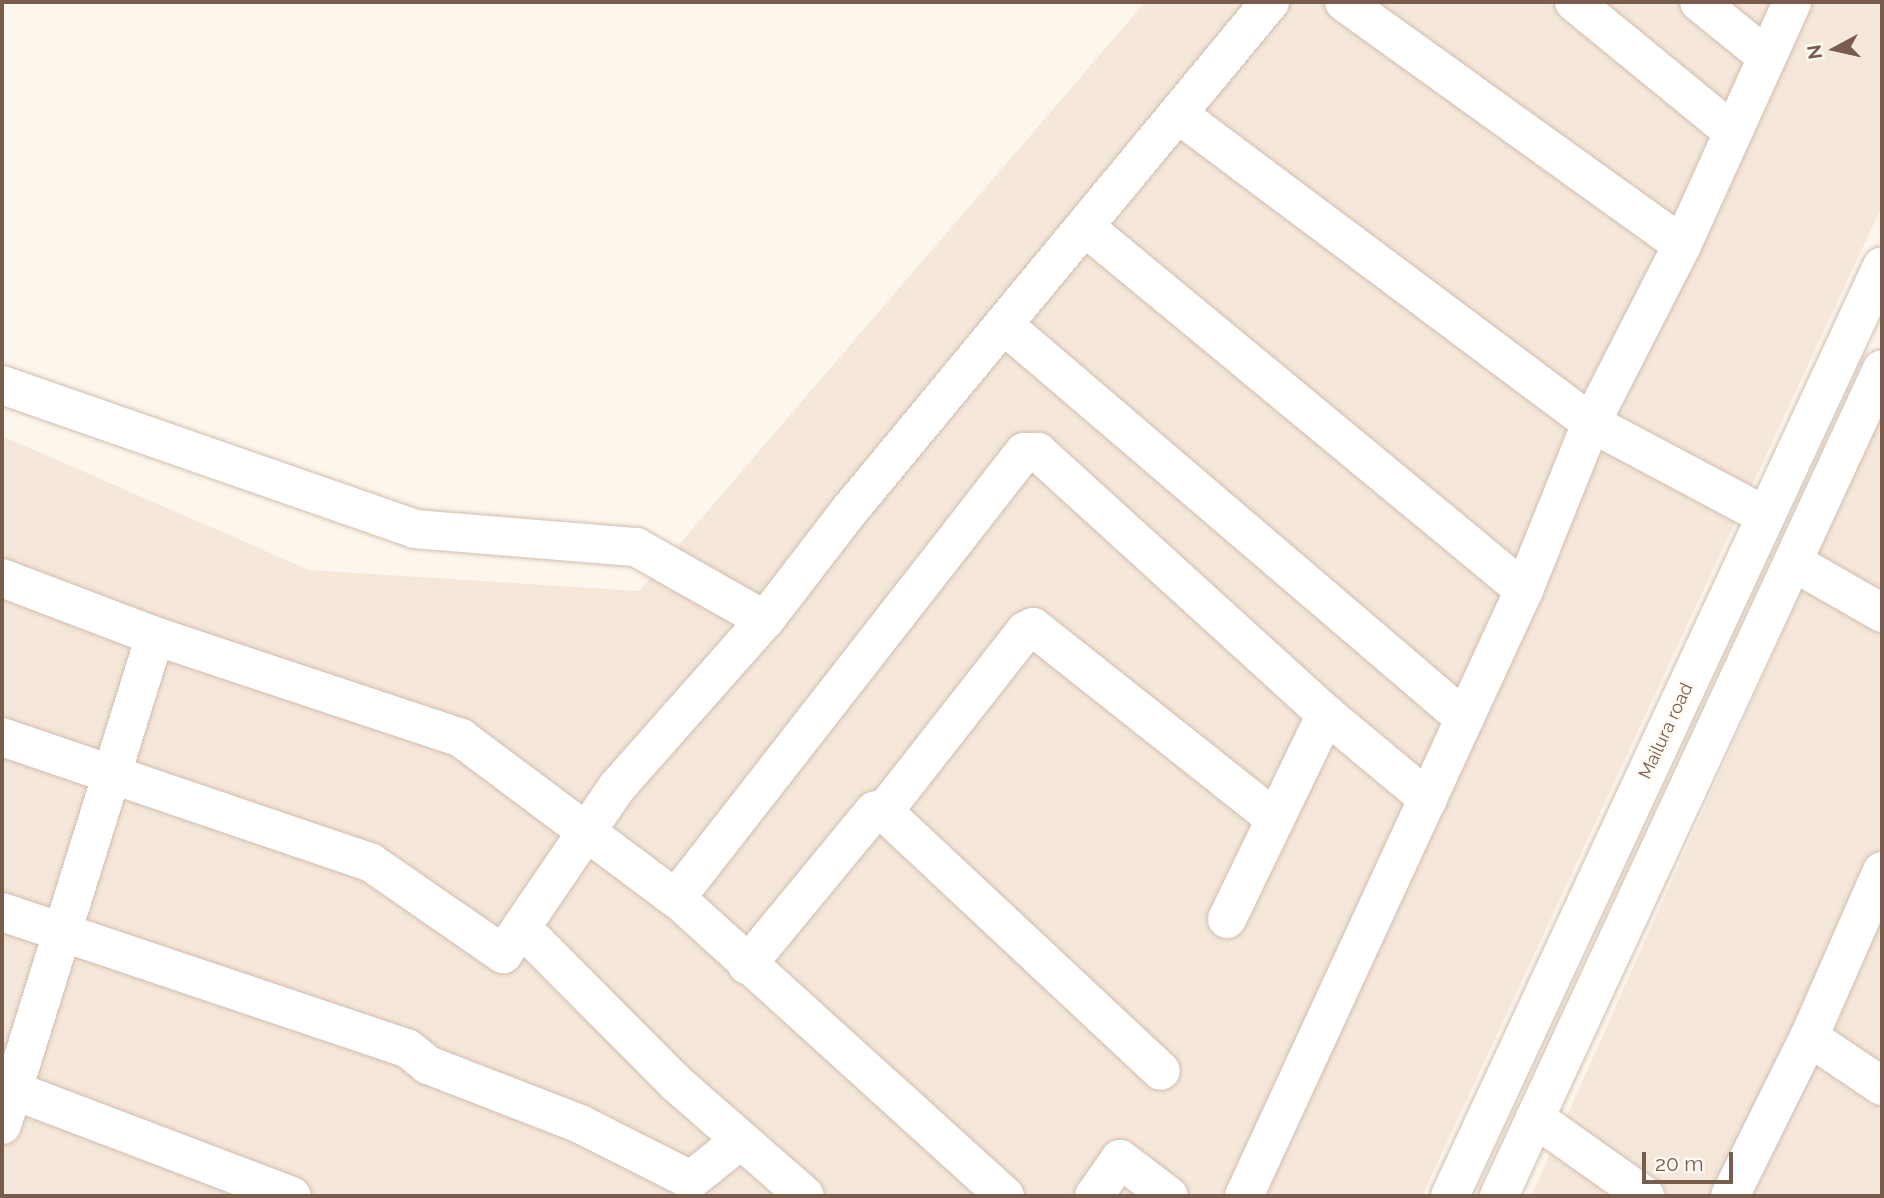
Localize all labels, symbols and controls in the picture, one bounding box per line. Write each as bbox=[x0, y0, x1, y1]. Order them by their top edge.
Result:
north arrow bbox=[1800, 14, 1870, 84]
text: N bbox=[1802, 43, 1826, 61]
street label: Mailura road bbox=[1634, 680, 1698, 782]
scale bar bbox=[1646, 1138, 1737, 1182]
text: 20 m bbox=[1655, 1151, 1703, 1176]

